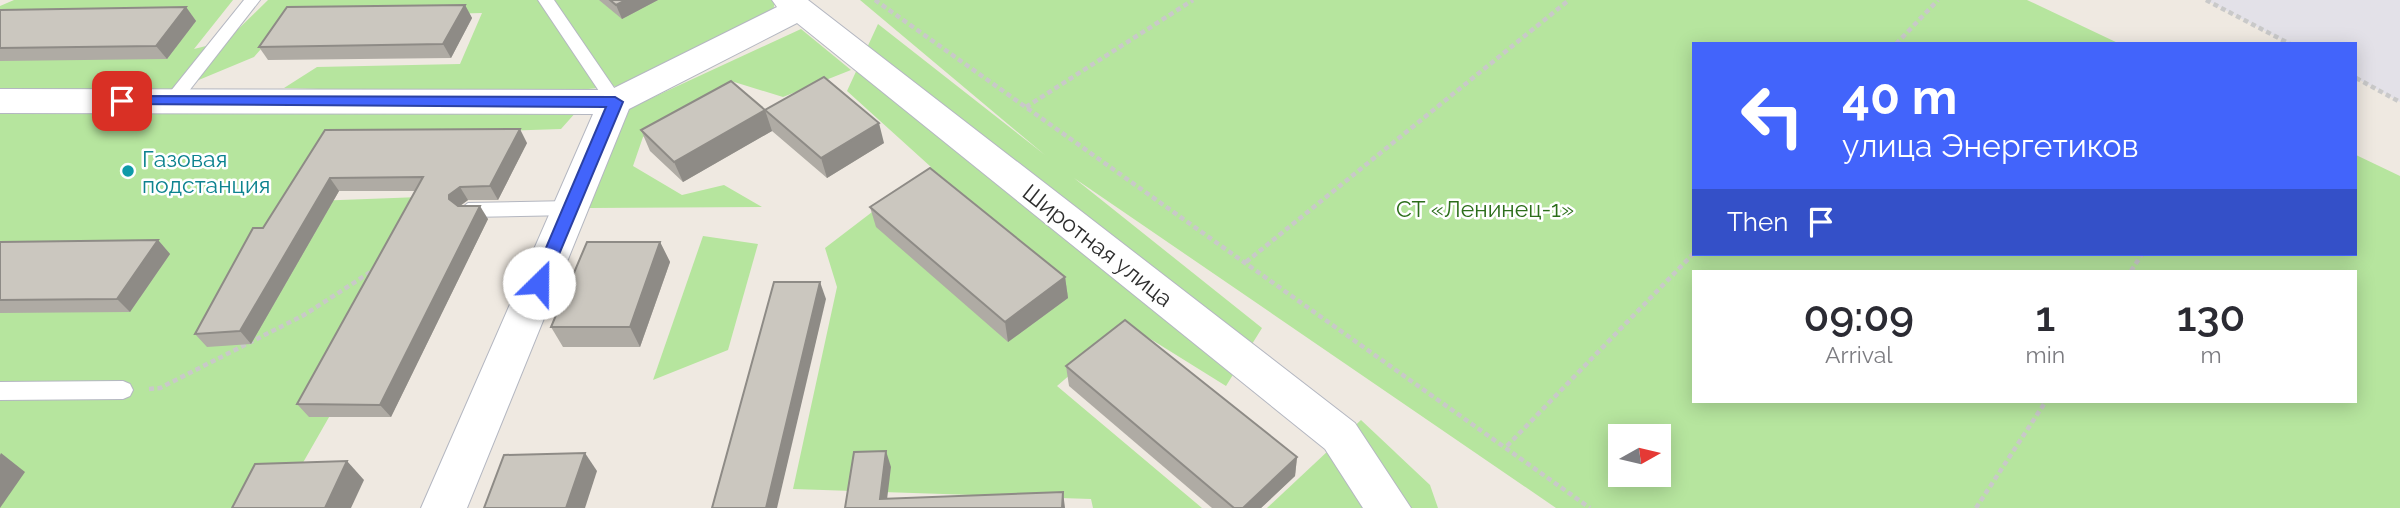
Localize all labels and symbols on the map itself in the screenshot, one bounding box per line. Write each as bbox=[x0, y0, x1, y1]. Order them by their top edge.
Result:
pin bbox=[92, 71, 152, 131]
place label: Газовая подстанция bbox=[142, 145, 270, 198]
marker: Газовая подстанция bbox=[120, 163, 136, 179]
street label: Широтная улица bbox=[1018, 178, 1178, 312]
park label: СТ «Ленинец-1» bbox=[1396, 195, 1574, 222]
position arrow bbox=[502, 246, 576, 320]
north arrow bbox=[1608, 424, 1671, 486]

